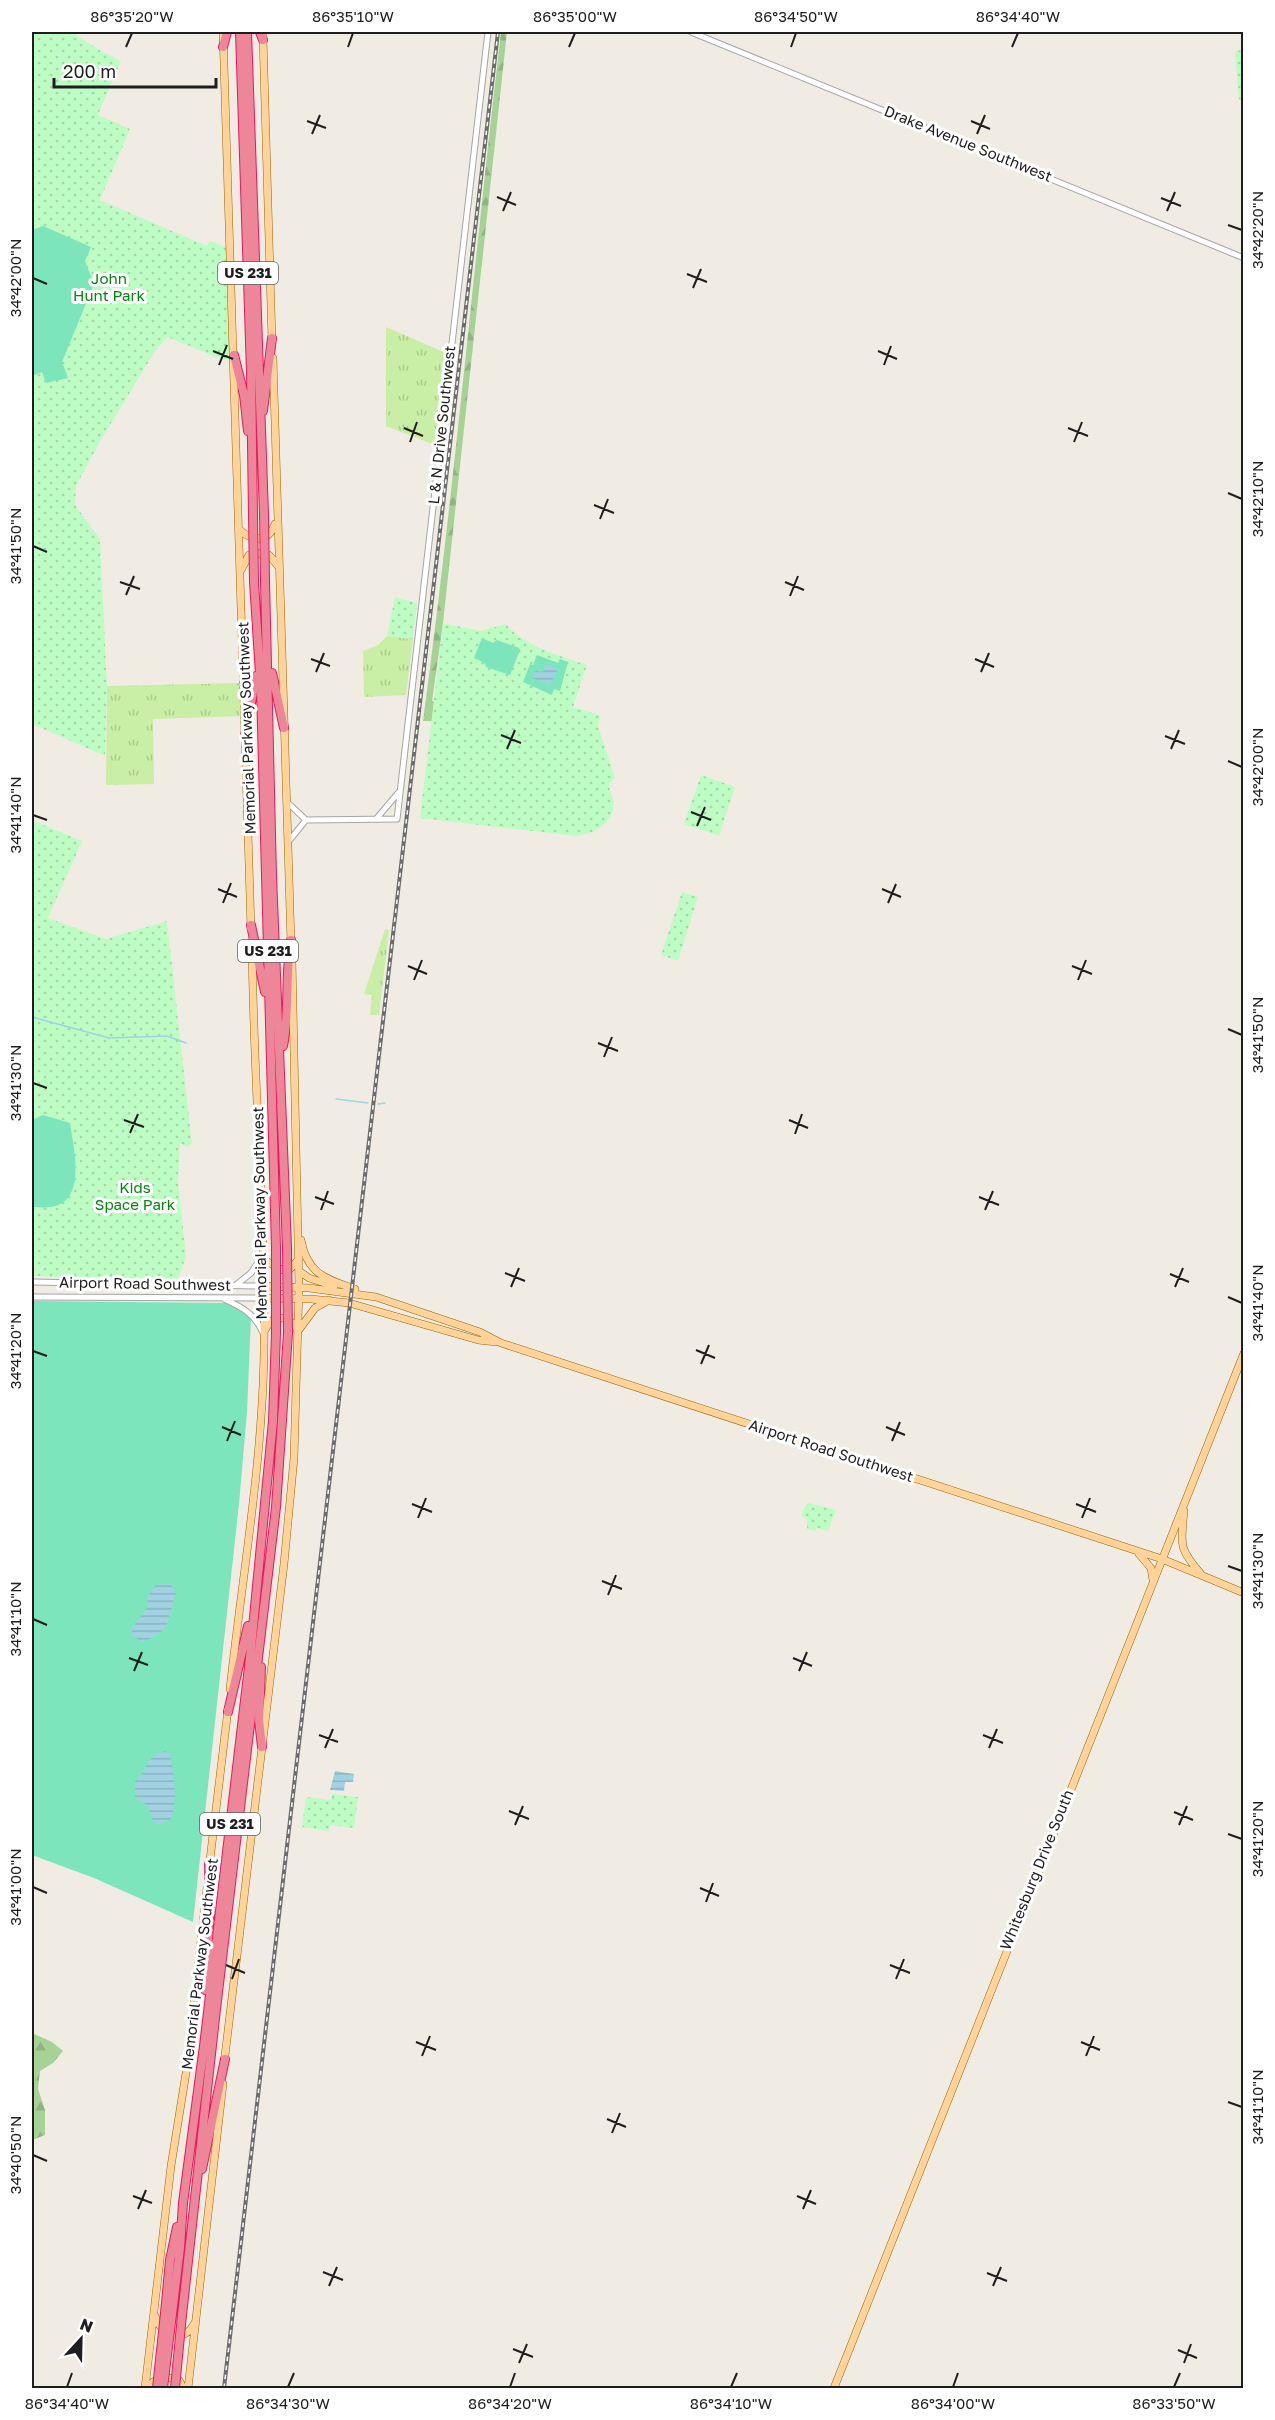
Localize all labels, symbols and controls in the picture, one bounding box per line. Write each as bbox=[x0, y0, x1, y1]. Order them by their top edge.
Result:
text: 86°35'20"W bbox=[90, 7, 174, 25]
text: 86°35'10"W bbox=[312, 7, 394, 25]
text: 86°35'00"W bbox=[533, 7, 617, 25]
text: 86°34'50"W bbox=[754, 7, 838, 25]
text: 86°34'40"W bbox=[976, 7, 1060, 25]
scale bar bbox=[54, 51, 216, 89]
text: 200 m bbox=[63, 60, 116, 82]
street label: Drake Avenue Southwest bbox=[882, 101, 1055, 185]
text: 34°42'20"N bbox=[1248, 191, 1266, 269]
text: 34°42'00"N bbox=[6, 239, 24, 317]
road number: US 231 bbox=[218, 262, 278, 284]
park label: John Hunt Park bbox=[73, 269, 145, 304]
street label: L & N Drive Southwest bbox=[424, 345, 458, 505]
text: 34°42'10"N bbox=[1248, 461, 1266, 537]
text: 34°41'50"N bbox=[6, 508, 24, 584]
street label: Memorial Parkway Southwest bbox=[233, 621, 259, 835]
text: 34°42'00"N bbox=[1248, 728, 1266, 806]
text: 34°41'40"N bbox=[6, 776, 24, 854]
road number: US 231 bbox=[238, 940, 298, 962]
text: 34°41'50"N bbox=[1248, 997, 1266, 1073]
text: 34°41'30"N bbox=[6, 1045, 24, 1121]
street label: Memorial Parkway Southwest bbox=[248, 1106, 270, 1320]
park label: Kids Space Park bbox=[95, 1178, 176, 1213]
text: 34°41'40"N bbox=[1248, 1264, 1266, 1342]
street label: Airport Road Southwest bbox=[59, 1273, 231, 1293]
text: 34°41'20"N bbox=[6, 1313, 24, 1389]
street label: Airport Road Southwest bbox=[747, 1415, 916, 1485]
text: 34°41'30"N bbox=[1248, 1533, 1266, 1609]
text: 34°41'10"N bbox=[6, 1581, 24, 1657]
street label: Whitesburg Drive South bbox=[996, 1787, 1076, 1952]
text: 34°41'20"N bbox=[1248, 1801, 1266, 1877]
road number: US 231 bbox=[200, 1813, 260, 1835]
text: 34°41'00"N bbox=[6, 1848, 24, 1926]
street label: Memorial Parkway Southwest bbox=[177, 1857, 221, 2071]
text: 34°41'10"N bbox=[1248, 2069, 1266, 2145]
text: 34°40'50"N bbox=[6, 2116, 24, 2194]
north arrow bbox=[51, 2309, 111, 2369]
text: N bbox=[77, 2314, 96, 2337]
text: 86°34'40"W bbox=[25, 2394, 109, 2412]
text: 86°34'30"W bbox=[246, 2394, 330, 2412]
text: 86°34'20"W bbox=[468, 2394, 552, 2412]
text: 86°34'10"W bbox=[690, 2394, 772, 2412]
text: 86°34'00"W bbox=[911, 2394, 995, 2412]
text: 86°33'50"W bbox=[1132, 2394, 1216, 2412]

